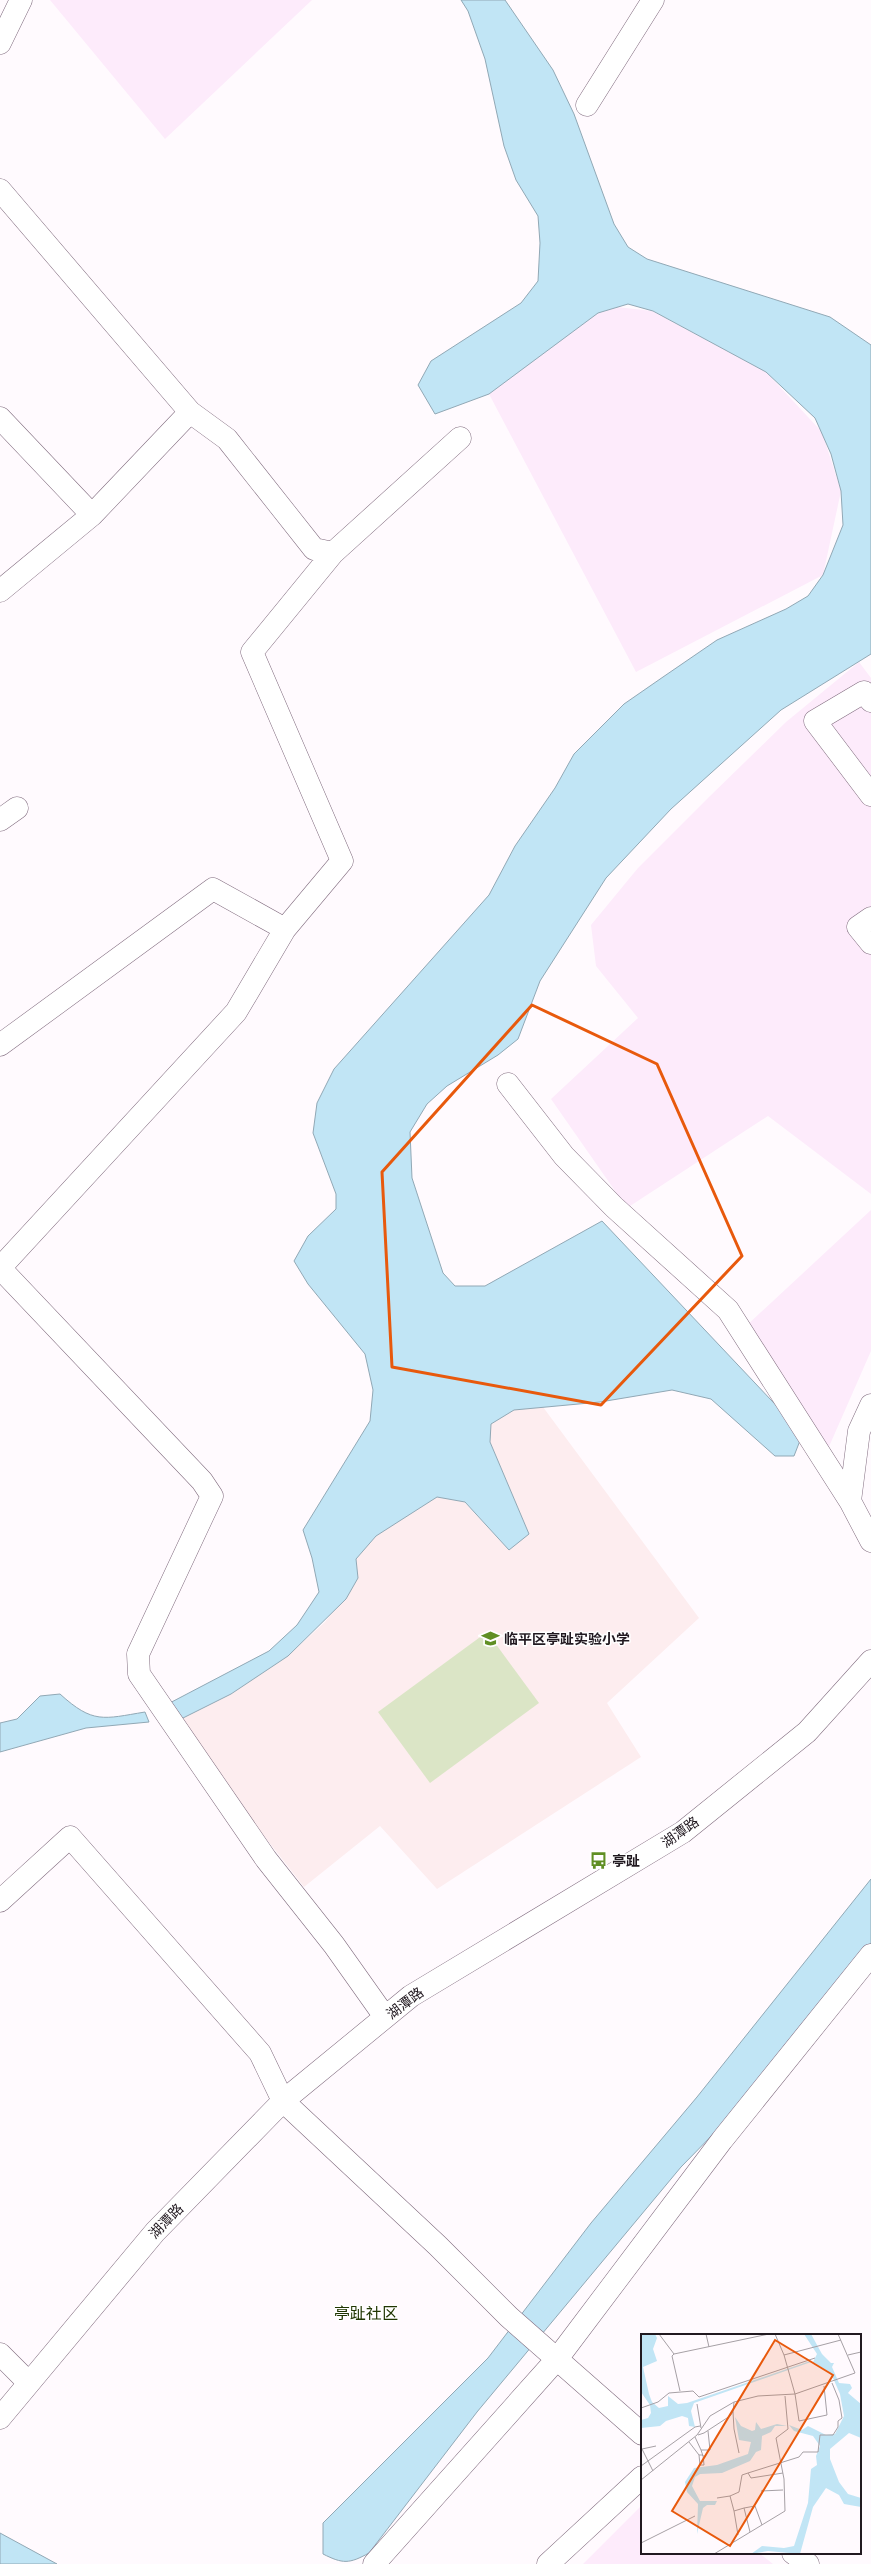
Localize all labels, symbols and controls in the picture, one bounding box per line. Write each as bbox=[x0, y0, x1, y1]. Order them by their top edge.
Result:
school or university icon: 临平区亭趾实验小学 bbox=[481, 1629, 501, 1649]
place label: 临平区亭趾实验小学 bbox=[504, 1631, 630, 1647]
street label: 湖潭路 bbox=[658, 1813, 702, 1851]
bus stop icon: 亭趾 bbox=[589, 1851, 609, 1871]
place label: 亭趾 bbox=[612, 1853, 640, 1869]
street label: 湖潭路 bbox=[383, 1984, 427, 2022]
street label: 湖潭路 bbox=[146, 2200, 186, 2242]
district label: 亭趾社区 bbox=[334, 2304, 398, 2323]
inset map bbox=[641, 2334, 861, 2554]

